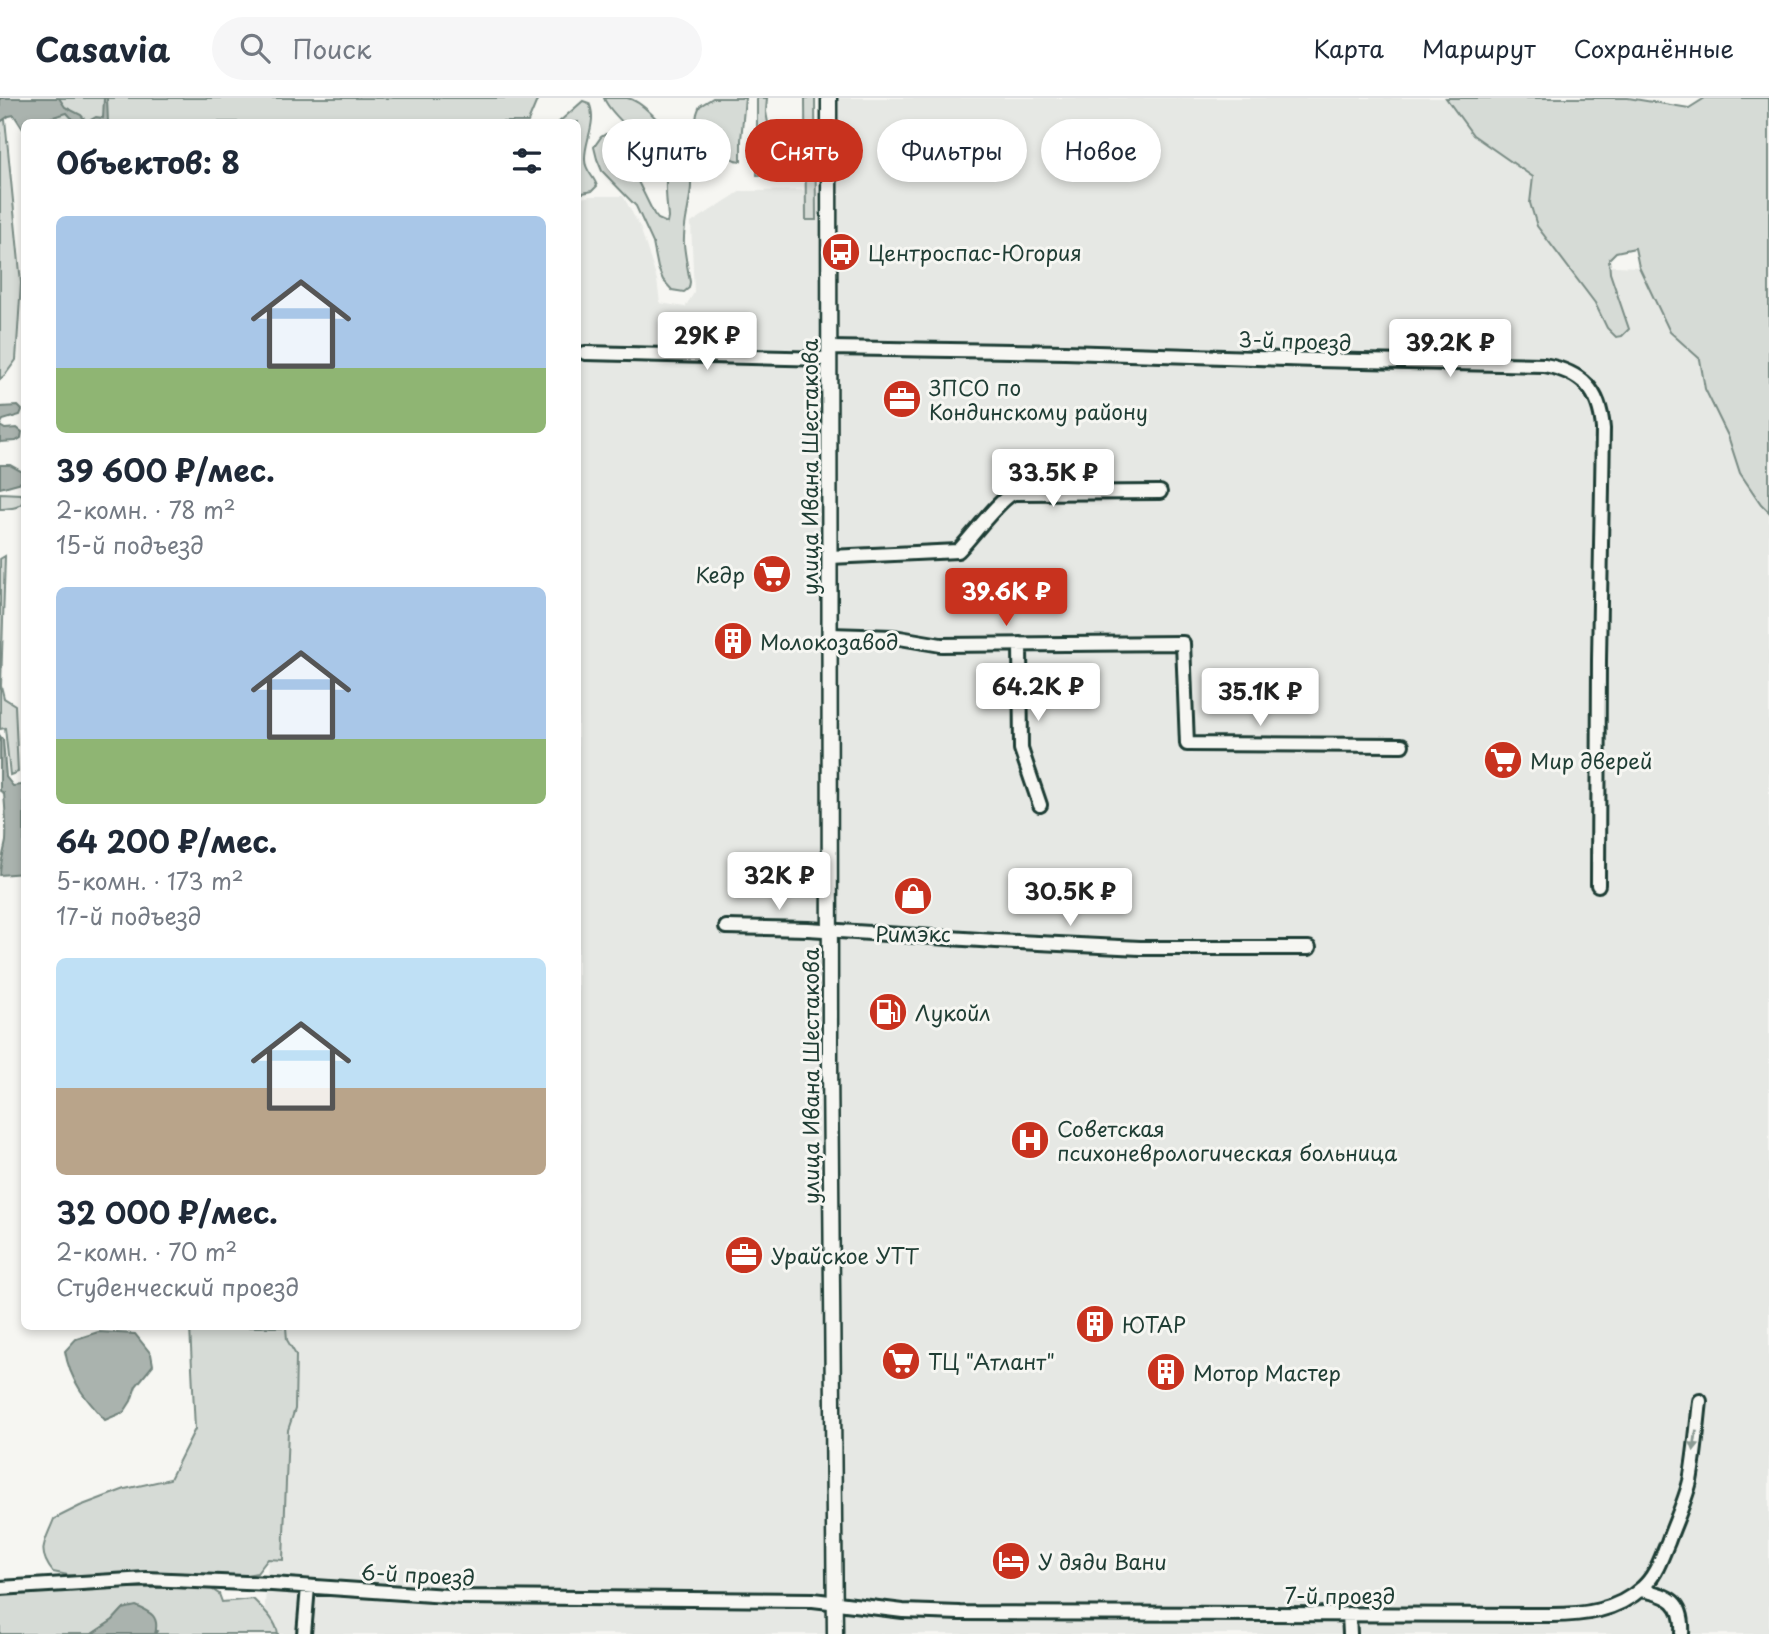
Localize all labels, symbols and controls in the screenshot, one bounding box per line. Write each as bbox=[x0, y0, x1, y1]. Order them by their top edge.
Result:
search box bbox=[212, 17, 702, 80]
text: Casavia bbox=[35, 23, 170, 73]
icon: search bbox=[236, 29, 274, 67]
text: Поиск bbox=[292, 29, 371, 68]
text: Карта bbox=[1313, 30, 1384, 66]
text: Маршрут bbox=[1422, 30, 1536, 66]
text: Сохранённые bbox=[1574, 30, 1734, 66]
chip: Купить bbox=[602, 119, 731, 182]
chip: Снять bbox=[745, 119, 863, 182]
chip: Фильтры bbox=[877, 119, 1027, 182]
chip: Новое bbox=[1041, 119, 1161, 182]
text: Объектов: 8 bbox=[56, 139, 240, 184]
icon: filters bbox=[508, 142, 546, 180]
bus stop icon: Центроспас-Югория bbox=[820, 231, 862, 273]
place label: Центроспас-Югория bbox=[868, 236, 1082, 268]
icon: home bbox=[238, 261, 364, 387]
pin: 29K ₽ bbox=[658, 313, 756, 372]
text: 29K ₽ bbox=[674, 317, 740, 352]
pin: 39.2K ₽ bbox=[1385, 320, 1515, 379]
street label: 3-й проезд bbox=[1238, 322, 1352, 358]
text: 39.2K ₽ bbox=[1405, 324, 1495, 359]
street label: улица Ивана Шестакова bbox=[793, 339, 825, 595]
place label: ЗПСО по Кондинскому району bbox=[929, 371, 1148, 427]
office icon: ЗПСО по Кондинскому району bbox=[881, 378, 923, 420]
text: 39 600 ₽/мес. bbox=[56, 447, 275, 492]
pin: 33.5K ₽ bbox=[988, 450, 1118, 509]
text: 33.5K ₽ bbox=[1008, 454, 1098, 489]
text: 2-комн. · 78 m² bbox=[56, 492, 236, 527]
text: 15-й подъезд bbox=[56, 527, 204, 562]
supermarket icon: Кедр bbox=[751, 553, 793, 595]
place label: Кедр bbox=[695, 558, 745, 590]
pin: 39.6K ₽ bbox=[941, 568, 1071, 628]
text: 39.6K ₽ bbox=[961, 573, 1051, 608]
building icon: Молокозавод bbox=[712, 620, 754, 662]
place label: Молокозавод bbox=[760, 625, 898, 657]
icon: home bbox=[238, 632, 364, 758]
pin: 64.2K ₽ bbox=[973, 664, 1103, 723]
text: 64.2K ₽ bbox=[992, 668, 1084, 703]
pin: 35.1K ₽ bbox=[1195, 668, 1325, 728]
text: 35.1K ₽ bbox=[1218, 673, 1302, 708]
supermarket icon: Мир дверей bbox=[1482, 739, 1524, 781]
place label: Мир дверей bbox=[1530, 744, 1653, 776]
text: 64 200 ₽/мес. bbox=[56, 818, 277, 863]
pin: 32K ₽ bbox=[730, 852, 828, 912]
text: 32K ₽ bbox=[743, 857, 815, 892]
text: 5-комн. · 173 m² bbox=[56, 863, 244, 898]
pin: 30.5K ₽ bbox=[1005, 868, 1135, 928]
text: 30.5K ₽ bbox=[1024, 873, 1116, 908]
shop icon: Римэкс bbox=[892, 875, 934, 917]
text: 17-й подъезд bbox=[56, 898, 201, 933]
place label: Римэкс bbox=[875, 917, 951, 949]
street label: улица Ивана Шестакова bbox=[794, 948, 826, 1204]
fuel station icon: Лукойл bbox=[867, 991, 909, 1033]
place label: Лукойл bbox=[915, 996, 991, 1028]
icon: home bbox=[238, 1003, 364, 1129]
place label: Советская психоневрологическая больница bbox=[1057, 1112, 1398, 1168]
hospital icon: Советская психоневрологическая больница bbox=[1009, 1119, 1051, 1161]
text: 32 000 ₽/мес. bbox=[56, 1189, 278, 1234]
text: 2-комн. · 70 m² bbox=[56, 1234, 237, 1269]
office icon: Урайское УТТ bbox=[723, 1234, 765, 1276]
place label: Урайское УТТ bbox=[771, 1239, 920, 1271]
text: Студенческий проезд bbox=[56, 1269, 299, 1304]
building icon: ЮТАР bbox=[1074, 1303, 1116, 1345]
place label: ЮТАР bbox=[1122, 1308, 1186, 1340]
supermarket icon: ТЦ "Атлант" bbox=[880, 1340, 922, 1382]
place label: ТЦ "Атлант" bbox=[928, 1345, 1055, 1377]
building icon: Мотор Мастер bbox=[1145, 1351, 1187, 1393]
place label: Мотор Мастер bbox=[1193, 1356, 1341, 1388]
one-way arrow bbox=[1689, 1430, 1700, 1452]
hotel icon: У дяди Вани bbox=[990, 1540, 1032, 1582]
place label: У дяди Вани bbox=[1038, 1545, 1167, 1577]
street label: 6-й проезд bbox=[360, 1555, 476, 1593]
street label: 7-й проезд bbox=[1285, 1579, 1395, 1611]

